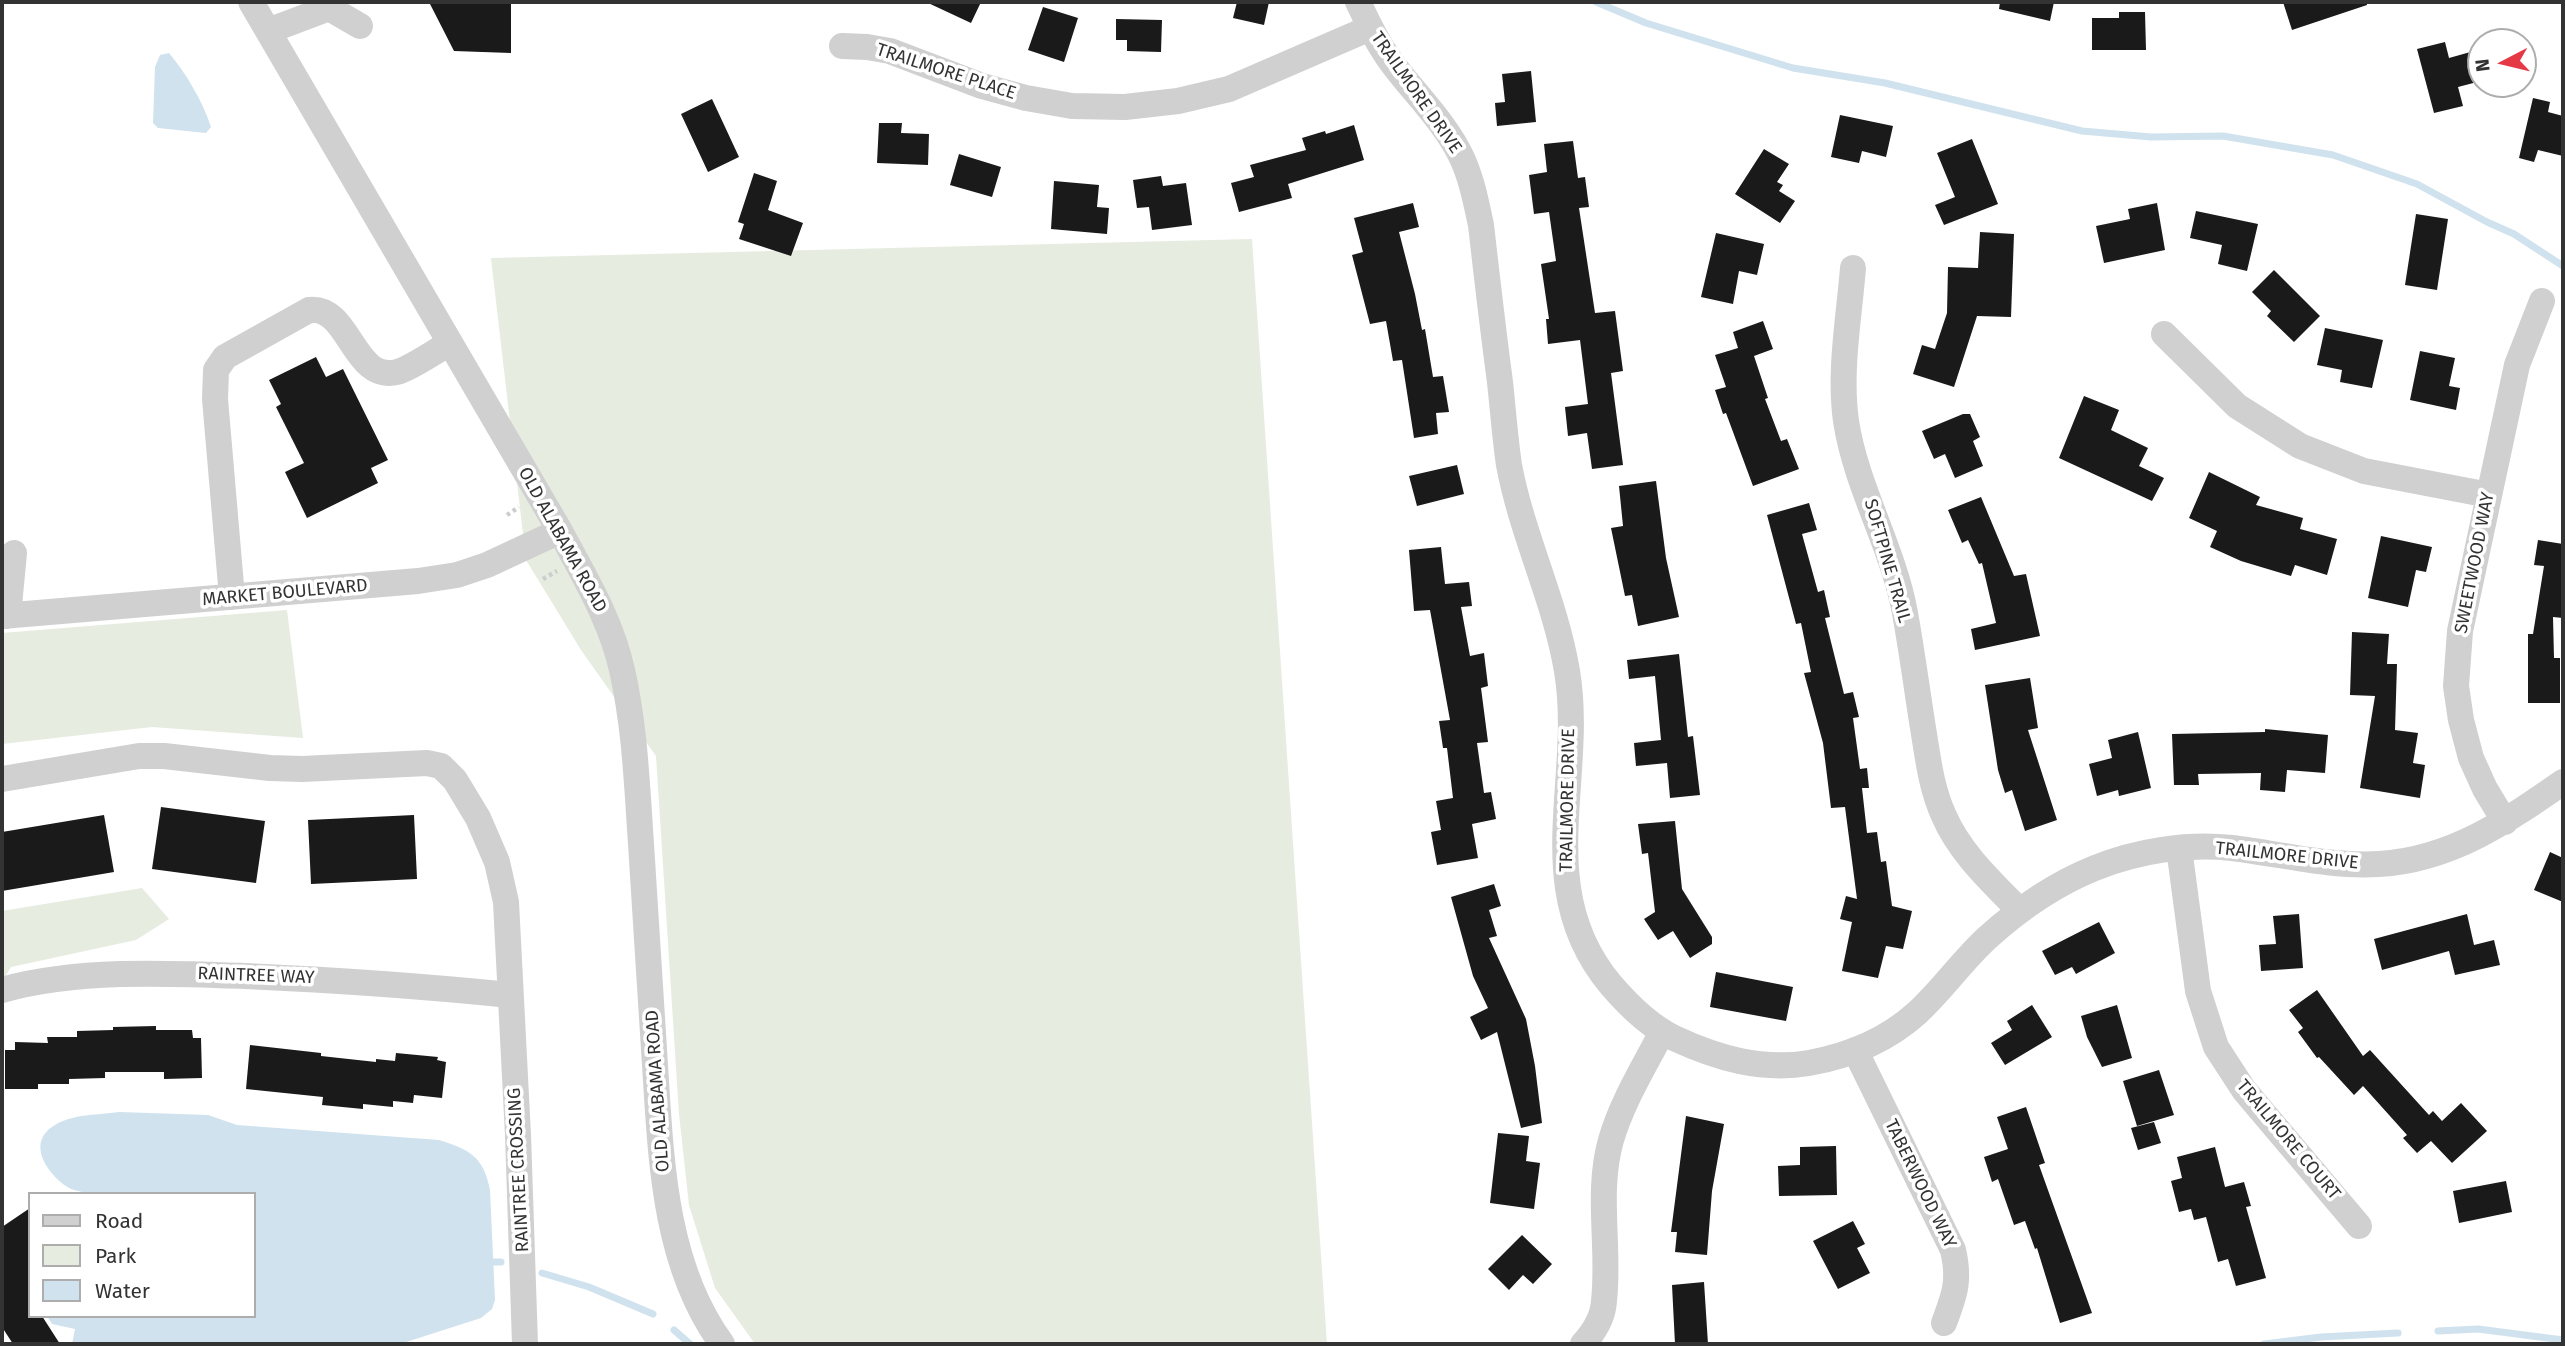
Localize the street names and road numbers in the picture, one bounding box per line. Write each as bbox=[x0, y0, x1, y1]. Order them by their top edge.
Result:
street label: TRAILMORE DRIVE bbox=[1366, 28, 1466, 158]
street label: TRAILMORE PLACE bbox=[874, 39, 1018, 105]
street label: OLD ALABAMA ROAD bbox=[513, 464, 611, 616]
street label: SWEETWOOD WAY bbox=[2451, 491, 2499, 635]
street label: SOFTPINE TRAIL bbox=[1859, 497, 1915, 625]
street label: MARKET BOULEVARD bbox=[201, 575, 369, 611]
street label: TRAILMORE DRIVE bbox=[1556, 728, 1580, 872]
street label: TRAILMORE DRIVE bbox=[2214, 838, 2360, 874]
street label: RAINTREE WAY bbox=[197, 963, 315, 989]
street label: OLD ALABAMA ROAD bbox=[642, 1009, 674, 1173]
street label: TRAILMORE COURT bbox=[2231, 1076, 2345, 1204]
street label: RAINTREE CROSSING bbox=[504, 1087, 534, 1253]
street label: TABERWOOD WAY bbox=[1879, 1116, 1961, 1252]

